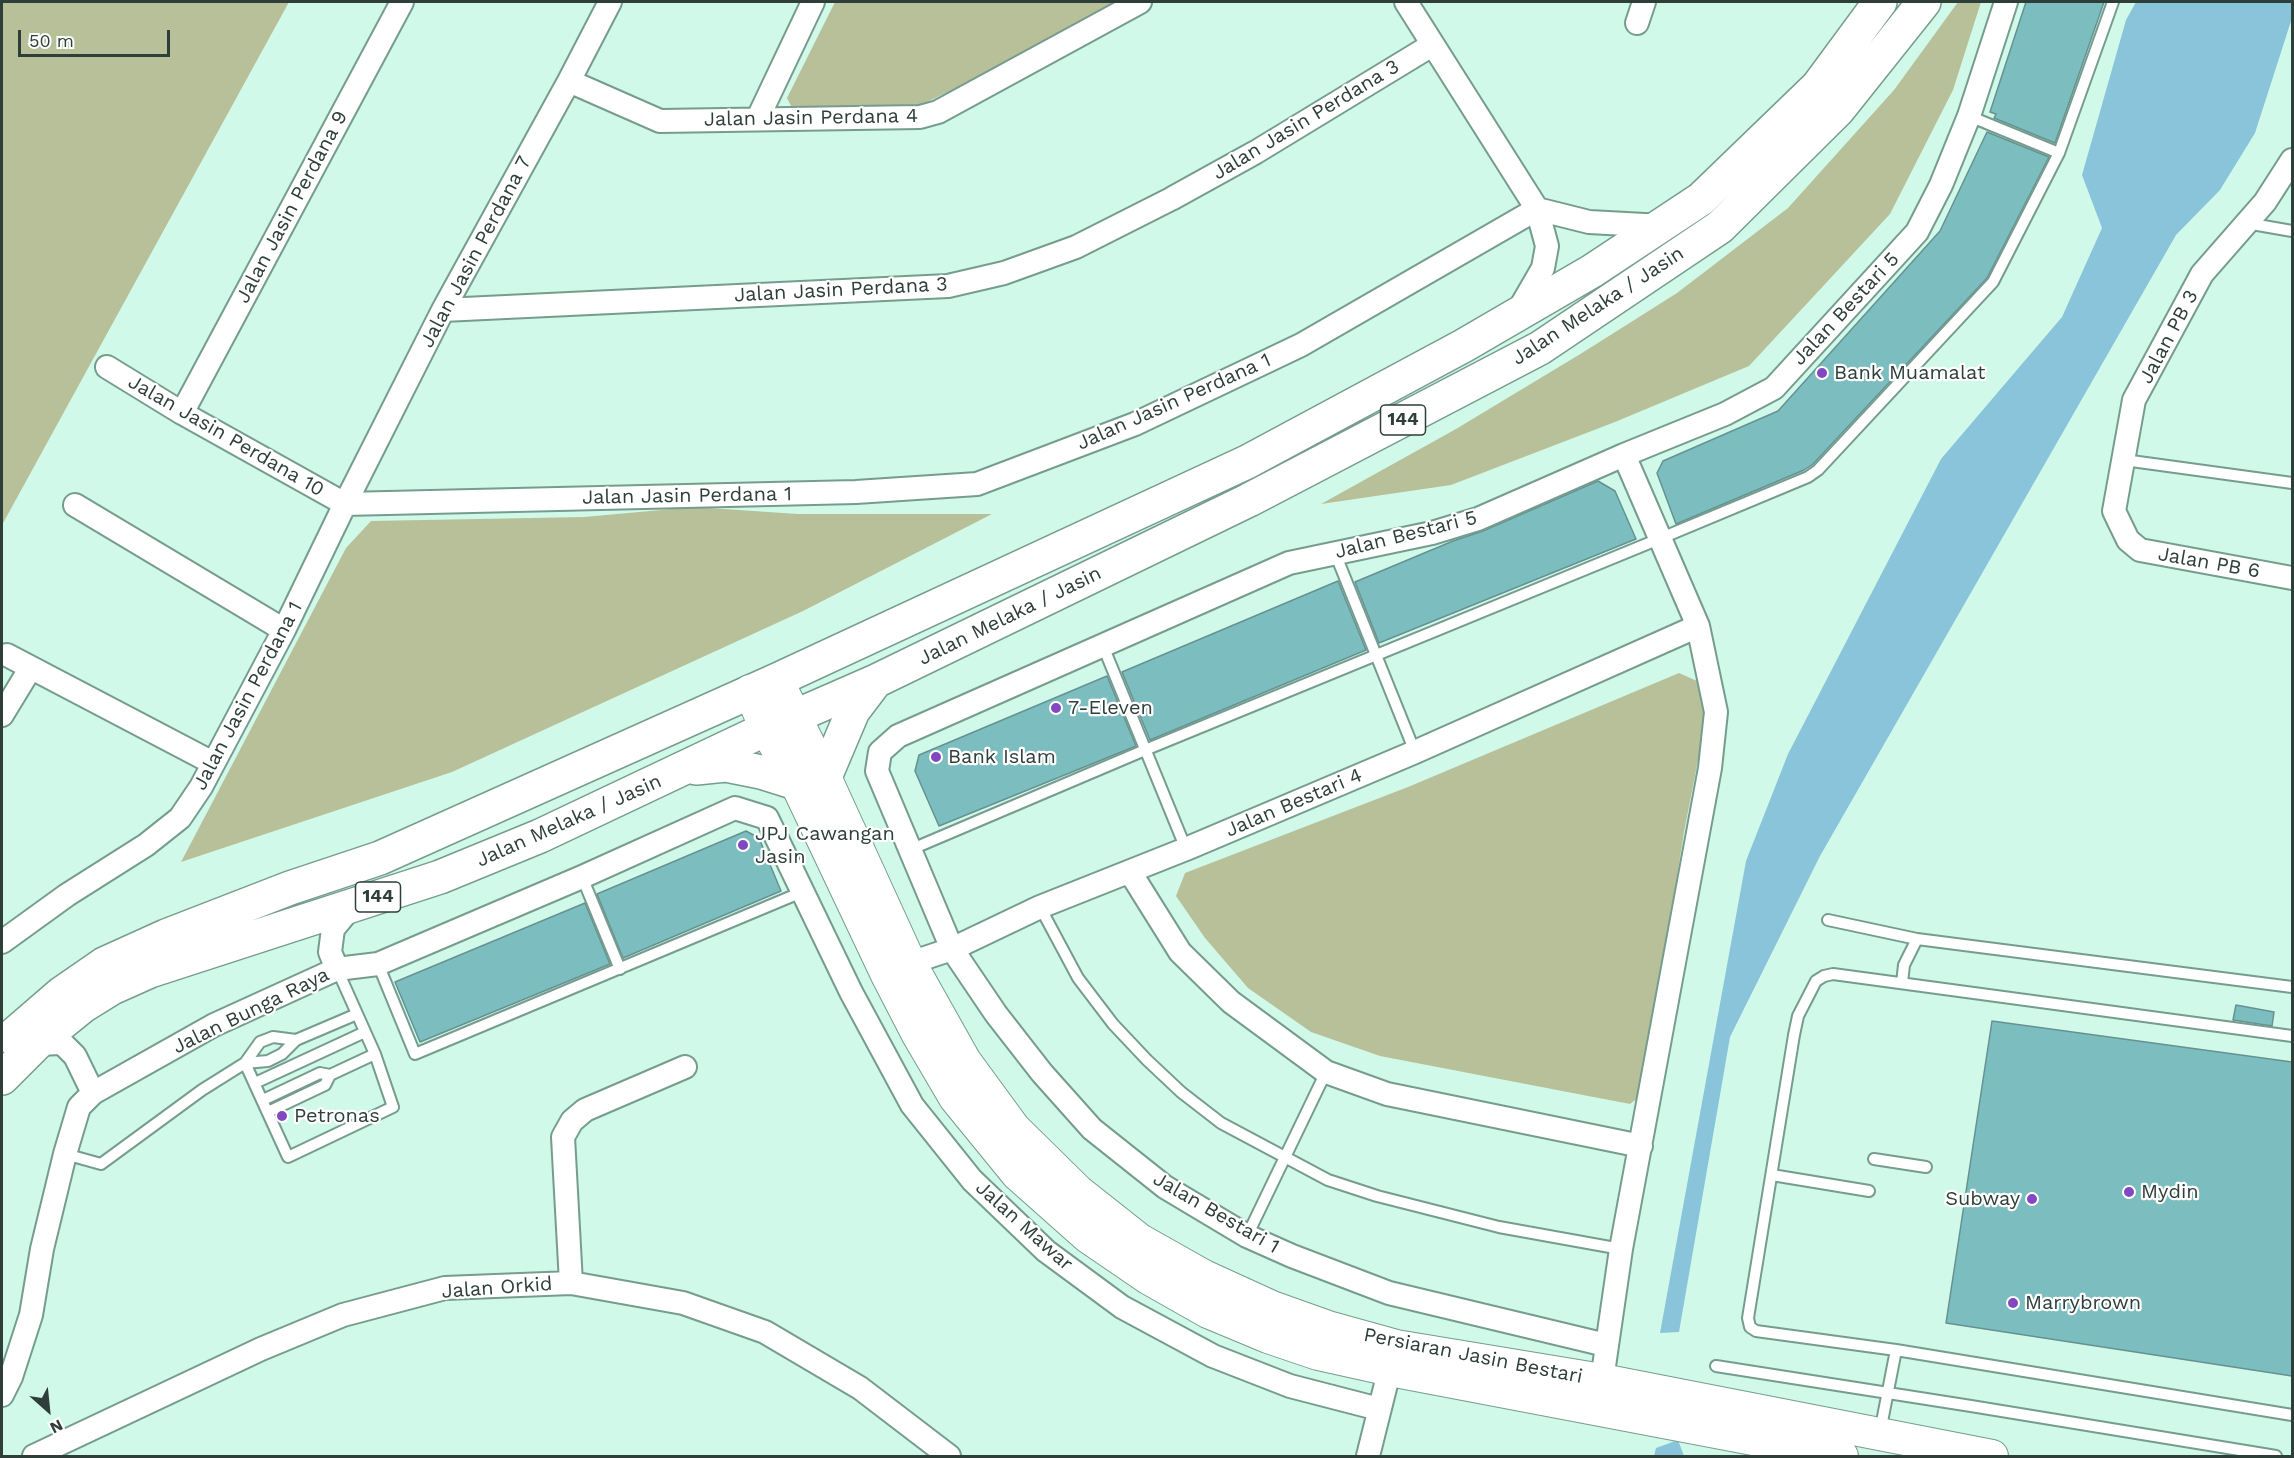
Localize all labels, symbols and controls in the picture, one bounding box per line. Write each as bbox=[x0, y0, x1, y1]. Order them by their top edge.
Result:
scale bar bbox=[21, 18, 172, 56]
text: 50 m bbox=[29, 30, 74, 51]
street label: Jalan Jasin Perdana 3 bbox=[1208, 55, 1404, 185]
street label: Jalan Jasin Perdana 4 bbox=[704, 104, 918, 132]
street label: Jalan Jasin Perdana 9 bbox=[231, 107, 353, 307]
street label: Jalan Jasin Perdana 7 bbox=[415, 152, 537, 352]
street label: Jalan Melaka / Jasin bbox=[1508, 241, 1688, 371]
street label: Jalan Bestari 5 bbox=[1788, 248, 1904, 370]
street label: Jalan Jasin Perdana 3 bbox=[734, 272, 948, 308]
street label: Jalan PB 3 bbox=[2134, 286, 2204, 388]
street label: Jalan Jasin Perdana 1 bbox=[1073, 348, 1275, 456]
place label: Bank Muamalat bbox=[1834, 361, 1985, 385]
marker: Bank Muamalat bbox=[1815, 366, 1829, 380]
street label: Jalan Jasin Perdana 10 bbox=[124, 370, 328, 502]
road number: 144 bbox=[1380, 405, 1426, 435]
street label: Jalan Jasin Perdana 1 bbox=[582, 482, 792, 510]
street label: Jalan Bestari 5 bbox=[1332, 506, 1480, 564]
street label: Jalan PB 6 bbox=[2156, 542, 2262, 584]
street label: Jalan Melaka / Jasin bbox=[915, 561, 1105, 671]
street label: Jalan Jasin Perdana 1 bbox=[188, 598, 308, 794]
place label: 7-Eleven bbox=[1068, 696, 1153, 720]
marker: 7-Eleven bbox=[1049, 701, 1063, 715]
place label: Bank Islam bbox=[948, 745, 1056, 769]
marker: Bank Islam bbox=[929, 750, 943, 764]
street label: Jalan Bestari 4 bbox=[1222, 763, 1366, 843]
street label: Jalan Melaka / Jasin bbox=[473, 769, 665, 873]
place label: JPJ Cawangan Jasin bbox=[755, 822, 895, 869]
marker: JPJ Cawangan Jasin bbox=[736, 838, 750, 852]
road number: 144 bbox=[356, 882, 400, 912]
street label: Jalan Bunga Raya bbox=[169, 963, 333, 1059]
place label: Petronas bbox=[294, 1104, 380, 1128]
marker: Petronas bbox=[275, 1109, 289, 1123]
street label: Jalan Bestari 1 bbox=[1149, 1167, 1283, 1259]
street label: Jalan Mawar bbox=[970, 1176, 1078, 1276]
place label: Mydin bbox=[2141, 1180, 2199, 1204]
marker: Mydin bbox=[2122, 1185, 2136, 1199]
place label: Subway bbox=[1945, 1187, 2020, 1211]
marker: Subway bbox=[2025, 1192, 2039, 1206]
street label: Jalan Orkid bbox=[441, 1272, 553, 1304]
place label: Marrybrown bbox=[2025, 1291, 2141, 1315]
marker: Marrybrown bbox=[2006, 1296, 2020, 1310]
street label: Persiaran Jasin Bestari bbox=[1361, 1323, 1585, 1389]
north arrow bbox=[18, 1380, 78, 1440]
text: N bbox=[47, 1415, 66, 1438]

